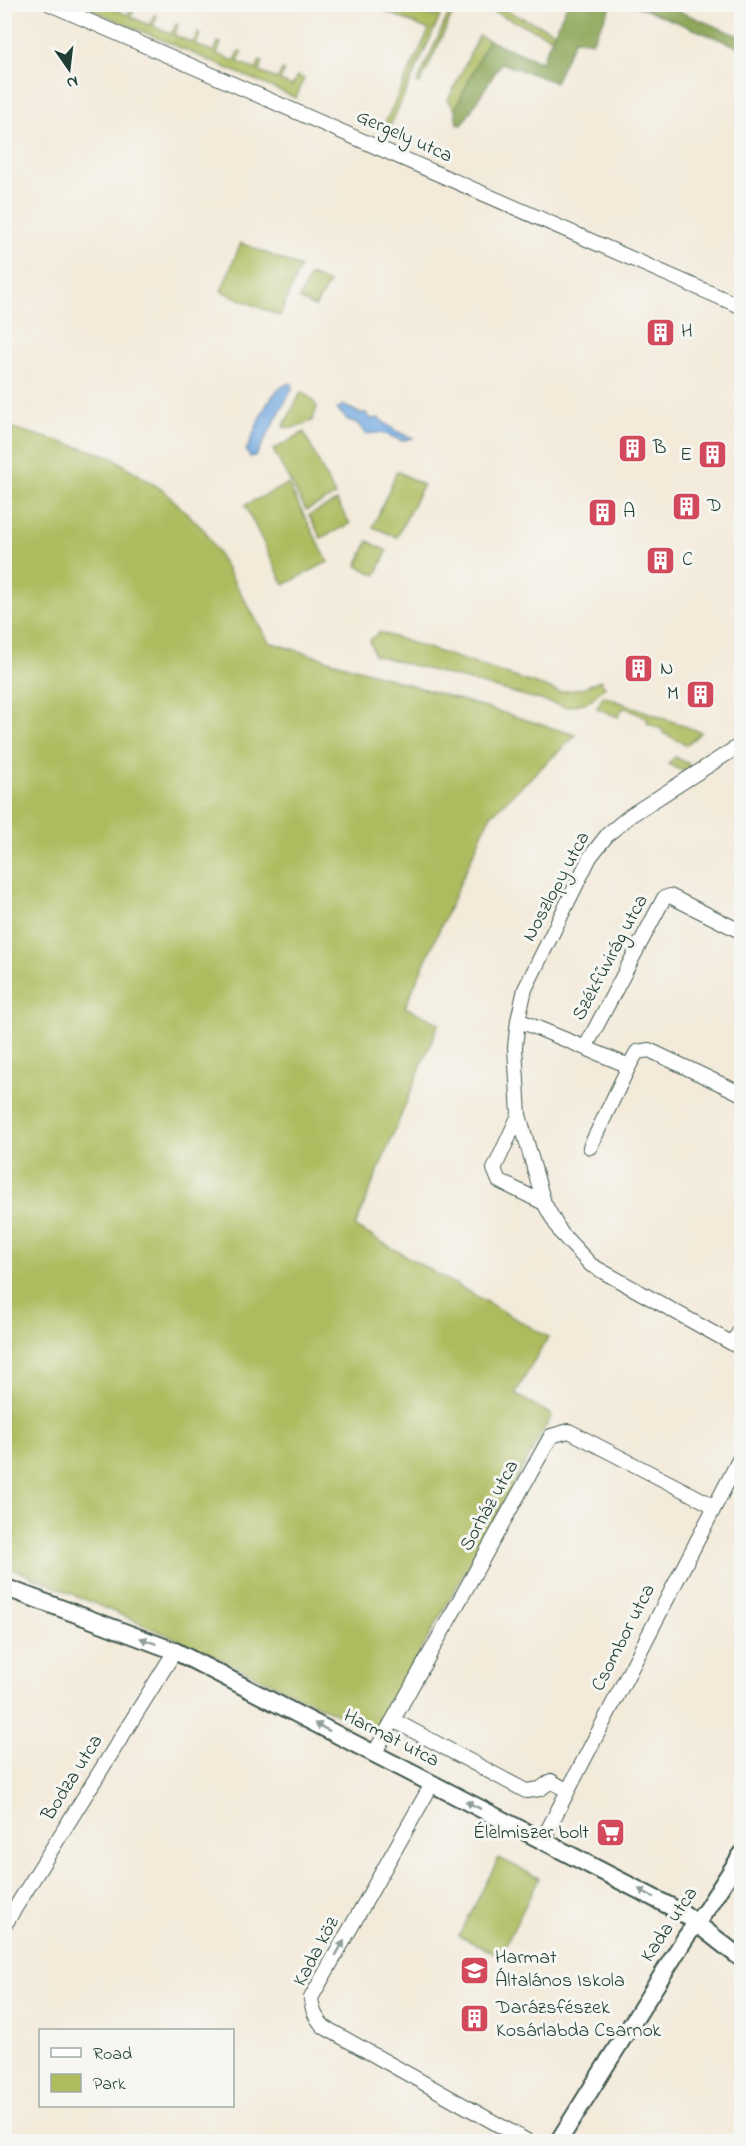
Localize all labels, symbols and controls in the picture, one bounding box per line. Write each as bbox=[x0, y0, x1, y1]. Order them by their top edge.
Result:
north arrow bbox=[39, 39, 99, 99]
text: N bbox=[64, 69, 80, 95]
street label: Gergely utca bbox=[351, 103, 457, 172]
building icon: H bbox=[644, 316, 676, 348]
place label: H bbox=[681, 318, 693, 347]
building icon: B bbox=[616, 432, 648, 464]
place label: B bbox=[652, 434, 666, 463]
building icon: E bbox=[697, 439, 729, 471]
place label: E bbox=[680, 441, 692, 470]
building icon: D bbox=[670, 490, 702, 522]
place label: D bbox=[706, 492, 722, 521]
building icon: A bbox=[586, 496, 618, 528]
place label: A bbox=[623, 498, 635, 527]
building icon: C bbox=[645, 544, 677, 576]
place label: C bbox=[682, 546, 693, 575]
building icon: N bbox=[623, 653, 655, 685]
place label: N bbox=[660, 655, 674, 684]
building icon: M bbox=[684, 678, 716, 710]
place label: M bbox=[667, 680, 679, 709]
street label: Noszlopy utca bbox=[516, 827, 598, 947]
street label: Székfűvirág utca bbox=[566, 890, 657, 1027]
street label: Sorház utca bbox=[453, 1455, 527, 1557]
street label: Csombor utca bbox=[585, 1579, 663, 1697]
one-way arrow bbox=[138, 1635, 156, 1645]
street label: Harmat utca bbox=[338, 1702, 444, 1776]
one-way arrow bbox=[314, 1722, 331, 1732]
street label: Bodza utca bbox=[34, 1729, 111, 1828]
one-way arrow bbox=[464, 1800, 481, 1809]
supermarket icon: Élelmiszer bolt bbox=[594, 1817, 626, 1849]
place label: Élelmiszer bolt bbox=[473, 1819, 589, 1848]
street label: Kada utca bbox=[634, 1882, 706, 1968]
one-way arrow bbox=[638, 1889, 655, 1898]
street label: Kada köz bbox=[287, 1912, 348, 1992]
one-way arrow bbox=[335, 1939, 345, 1956]
place label: Harmat Általános Iskola bbox=[495, 1944, 625, 1996]
school or university icon: Harmat Általános Iskola bbox=[458, 1954, 490, 1986]
place label: Darázsfészek Kosárlabda Csarnok bbox=[495, 1994, 661, 2046]
building icon: Darázsfészek Kosárlabda Csarnok bbox=[459, 2003, 491, 2035]
legend bbox=[39, 2029, 234, 2107]
text: Road bbox=[93, 2042, 132, 2068]
text: Park bbox=[93, 2072, 126, 2098]

